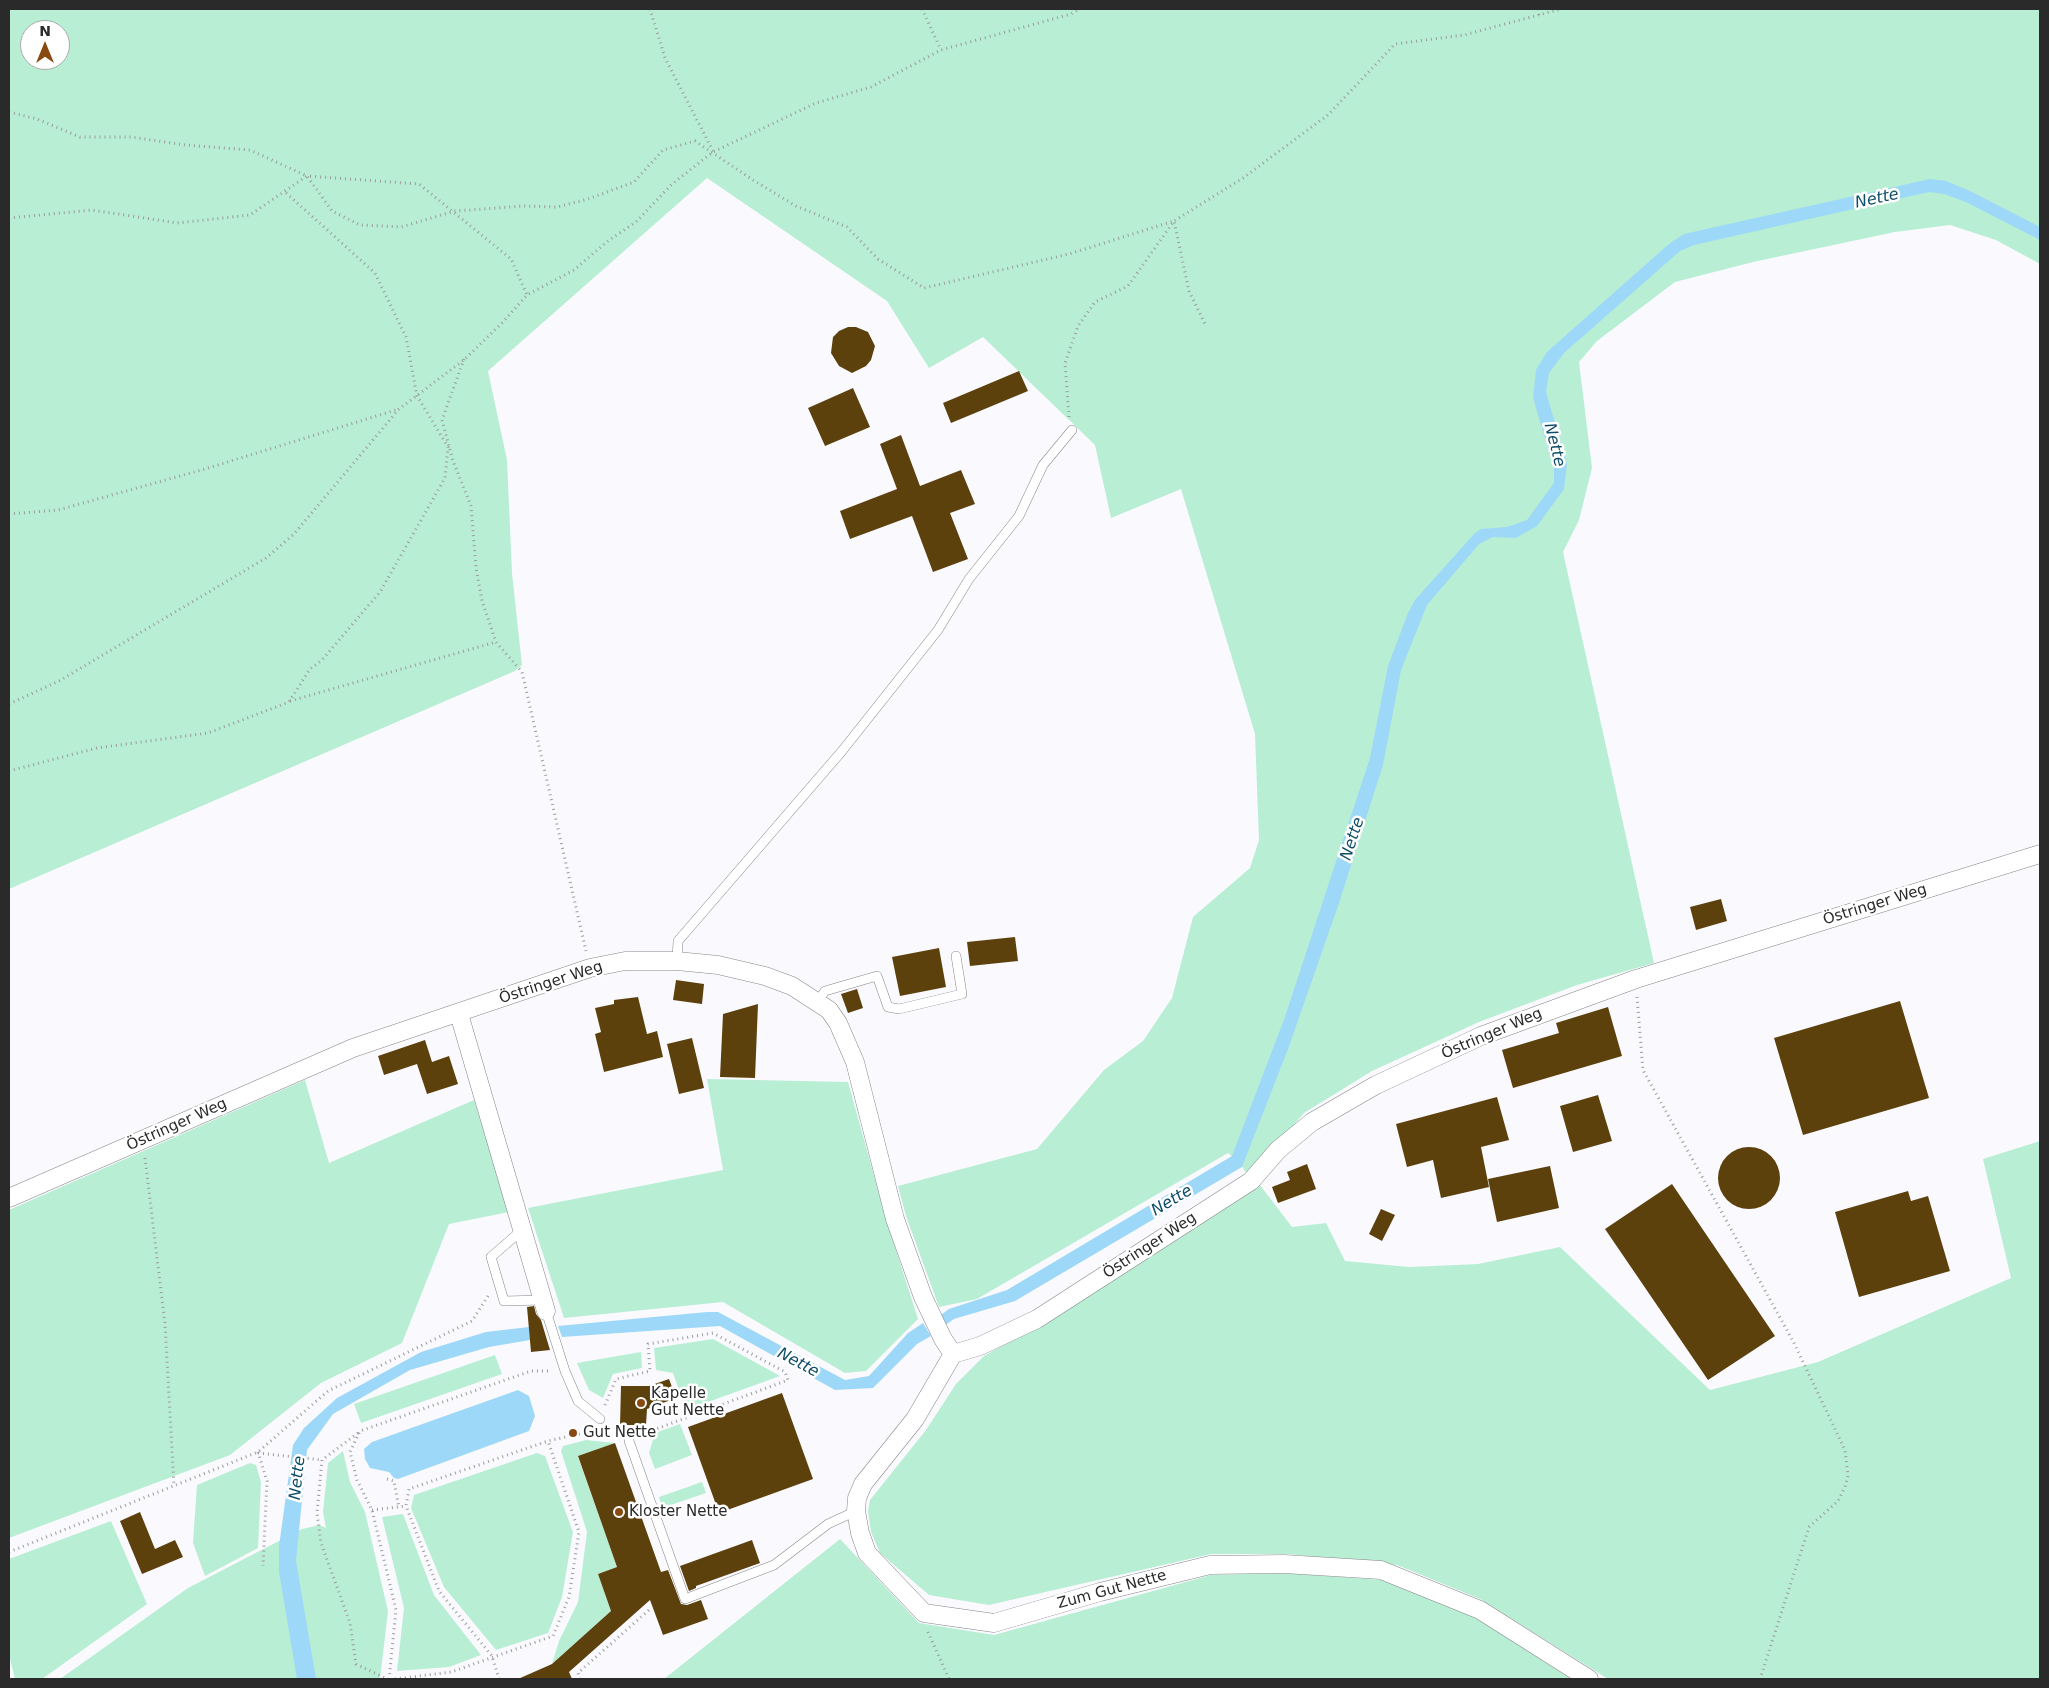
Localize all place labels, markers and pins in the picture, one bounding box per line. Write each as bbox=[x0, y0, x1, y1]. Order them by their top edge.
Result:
place label: Kapelle Gut Nette bbox=[651, 1385, 724, 1420]
marker: Kapelle Gut Nette bbox=[635, 1397, 647, 1409]
place label: Gut Nette bbox=[583, 1424, 656, 1442]
marker: Gut Nette bbox=[567, 1427, 579, 1439]
place label: Kloster Nette bbox=[629, 1503, 727, 1521]
marker: Kloster Nette bbox=[613, 1506, 625, 1518]

